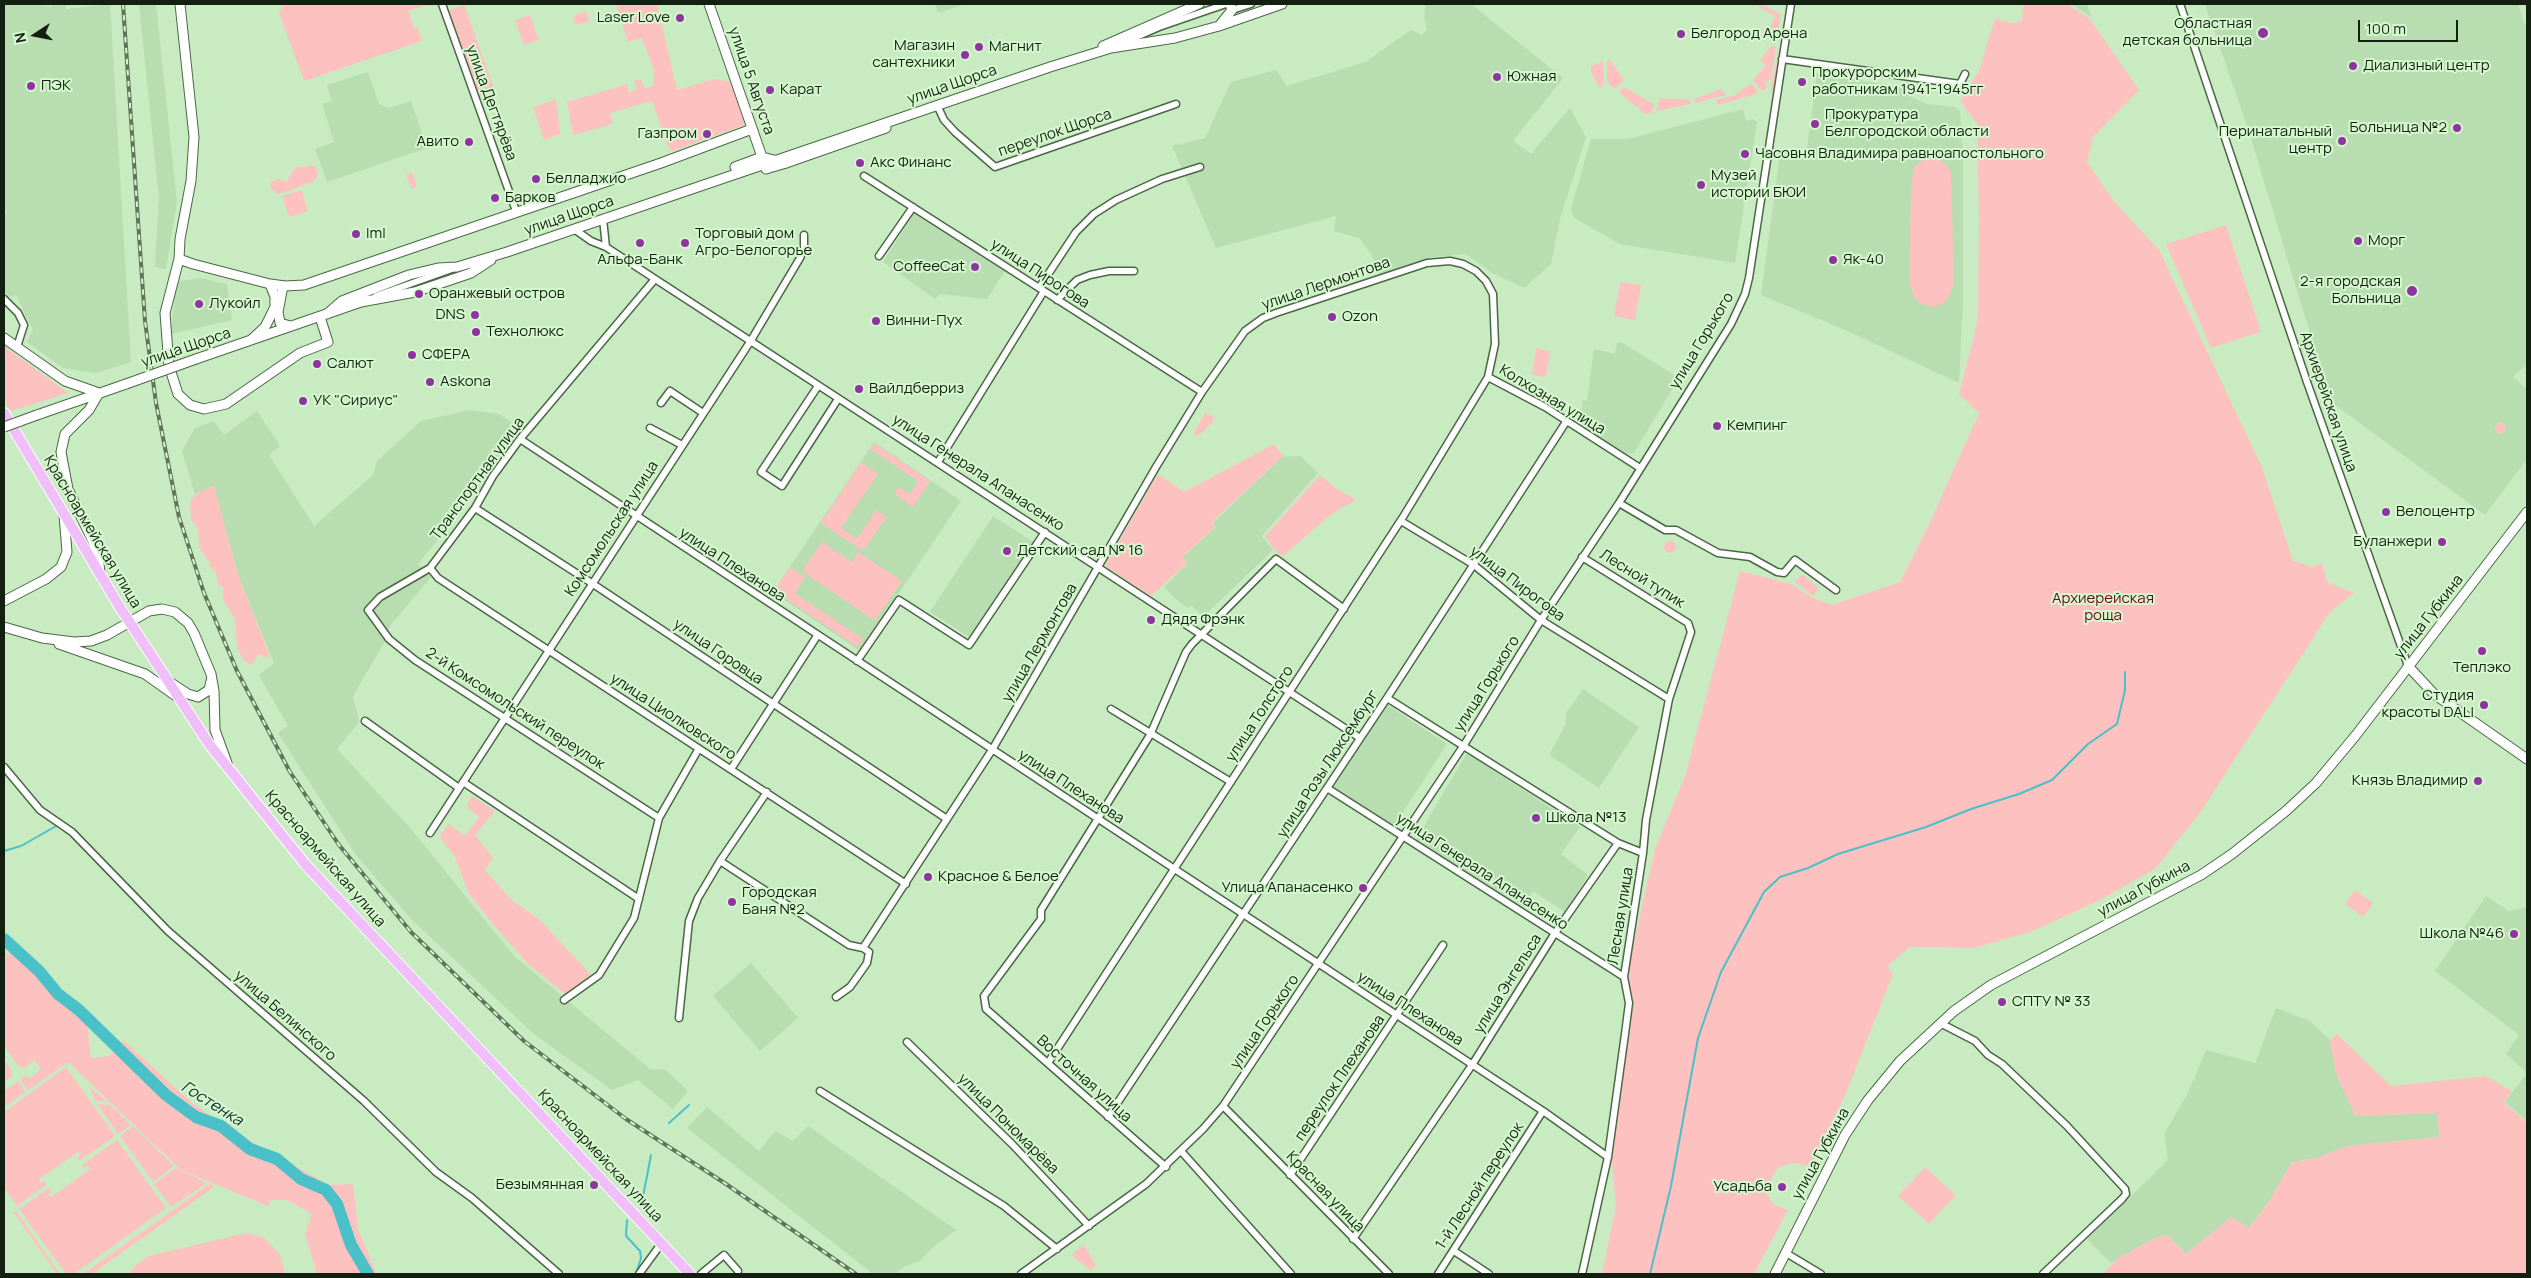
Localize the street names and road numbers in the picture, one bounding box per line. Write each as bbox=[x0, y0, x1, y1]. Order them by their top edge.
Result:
street label: улица 5 Августа bbox=[724, 25, 778, 137]
street label: улица Дегтярёва bbox=[462, 43, 520, 163]
street label: улица Щорса bbox=[905, 61, 999, 109]
street label: переулок Щорса bbox=[996, 105, 1114, 161]
street label: улица Щорса bbox=[522, 192, 616, 240]
street label: улица Пирогова bbox=[987, 235, 1093, 313]
street label: улица Лермонтова bbox=[1260, 254, 1392, 314]
street label: улица Горького bbox=[1666, 289, 1738, 393]
street label: улица Щорса bbox=[139, 324, 233, 372]
street label: Архиерейская улица bbox=[2296, 329, 2360, 475]
street label: Колхозная улица bbox=[1496, 361, 1608, 439]
street label: улица Генерала Апанасенко bbox=[889, 411, 1067, 535]
street label: Транспортная улица bbox=[427, 414, 529, 544]
street label: Красноармейская улица bbox=[39, 452, 145, 612]
street label: Комсомольская улица bbox=[561, 458, 663, 600]
street label: улица Плеханова bbox=[676, 524, 788, 606]
street label: улица Пирогова bbox=[1466, 542, 1568, 626]
street label: Лесной тупик bbox=[1596, 546, 1688, 612]
street label: улица Губкина bbox=[2390, 571, 2468, 663]
street label: улица Лермонтова bbox=[999, 580, 1081, 706]
street label: улица Горовца bbox=[670, 615, 766, 689]
street label: улица Горького bbox=[1450, 633, 1524, 735]
street label: 2-й Комсомольский переулок bbox=[422, 644, 608, 774]
street label: улица Толстого bbox=[1222, 663, 1298, 765]
street label: улица Циолковского bbox=[607, 670, 739, 764]
street label: улица Розы Люксембург bbox=[1273, 687, 1383, 841]
street label: улица Плеханова bbox=[1015, 746, 1127, 828]
street label: Красноармейская улица bbox=[261, 787, 389, 931]
street label: улица Генерала Апанасенко bbox=[1393, 810, 1571, 934]
street label: улица Губкина bbox=[2095, 857, 2193, 921]
street label: Лесная улица bbox=[1604, 866, 1638, 966]
street label: улица Энгельса bbox=[1470, 931, 1546, 1037]
street label: улица Белинского bbox=[230, 967, 340, 1065]
street label: улица Плеханова bbox=[1354, 968, 1466, 1050]
street label: улица Горького bbox=[1227, 971, 1303, 1073]
street label: переулок Плеханова bbox=[1291, 1012, 1389, 1144]
street label: Восточная улица bbox=[1033, 1032, 1135, 1126]
street label: улица Пономарёва bbox=[954, 1070, 1062, 1178]
street label: Красноармейская улица bbox=[534, 1086, 666, 1226]
street label: улица Губкина bbox=[1788, 1105, 1854, 1203]
street label: 1-й Лесной переулок bbox=[1432, 1119, 1528, 1253]
street label: Красная улица bbox=[1282, 1148, 1368, 1236]

